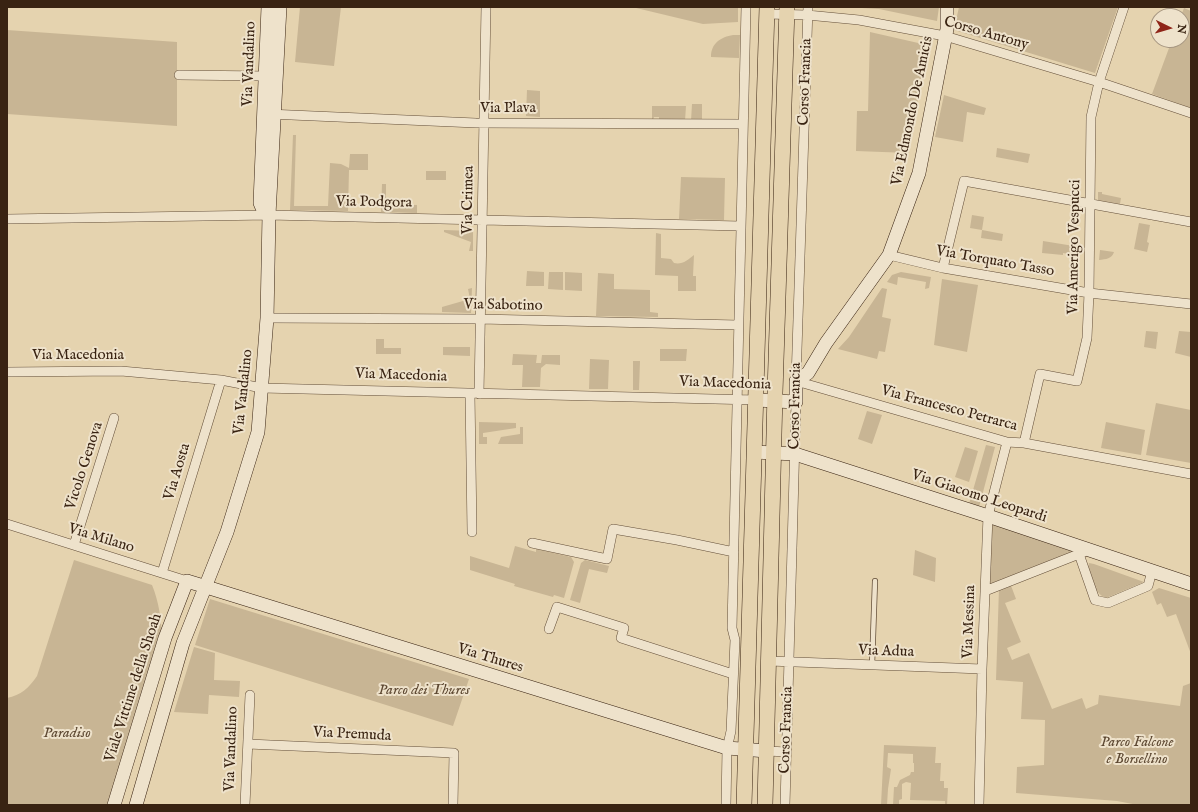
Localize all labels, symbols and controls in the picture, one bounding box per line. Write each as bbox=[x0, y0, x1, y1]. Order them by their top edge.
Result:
north arrow bbox=[1150, 8, 1190, 48]
street label: Corso Antony bbox=[942, 13, 1030, 55]
street label: Via Vandalino bbox=[240, 21, 260, 107]
text: N bbox=[1174, 24, 1188, 34]
street label: Via Edmondo De Amicis bbox=[888, 35, 938, 187]
street label: Corso Francia bbox=[795, 38, 817, 126]
street label: Via Plava bbox=[480, 100, 536, 118]
street label: Via Crimea bbox=[459, 166, 479, 234]
street label: Via Amerigo Vespucci bbox=[1065, 179, 1085, 315]
street label: Via Podgora bbox=[336, 193, 412, 213]
street label: Via Torquato Tasso bbox=[934, 243, 1056, 281]
street label: Via Sabotino bbox=[463, 296, 543, 316]
street label: Via Macedonia bbox=[32, 347, 124, 365]
street label: Via Vandalino bbox=[231, 349, 257, 435]
street label: Corso Francia bbox=[786, 362, 806, 450]
street label: Via Macedonia bbox=[355, 365, 447, 387]
street label: Via Macedonia bbox=[679, 373, 771, 395]
street label: Via Francesco Petrarca bbox=[879, 382, 1019, 436]
street label: Vicolo Genova bbox=[62, 420, 108, 512]
street label: Via Aosta bbox=[161, 441, 195, 503]
street label: Via Giacomo Leopardi bbox=[909, 467, 1049, 527]
street label: Via Milano bbox=[66, 520, 136, 558]
street label: Via Messina bbox=[960, 585, 980, 659]
street label: Viale Vittime della Shoah bbox=[101, 611, 167, 765]
street label: Via Thures bbox=[455, 640, 525, 678]
street label: Via Adua bbox=[858, 642, 914, 662]
park label: Parco dei Thures bbox=[378, 682, 470, 700]
street label: Corso Francia bbox=[776, 686, 798, 774]
street label: Via Vandalino bbox=[222, 706, 242, 792]
street label: Via Premuda bbox=[312, 724, 392, 746]
park label: Paradiso bbox=[43, 725, 91, 743]
park label: Parco Falcone e Borsellino bbox=[1100, 734, 1174, 769]

